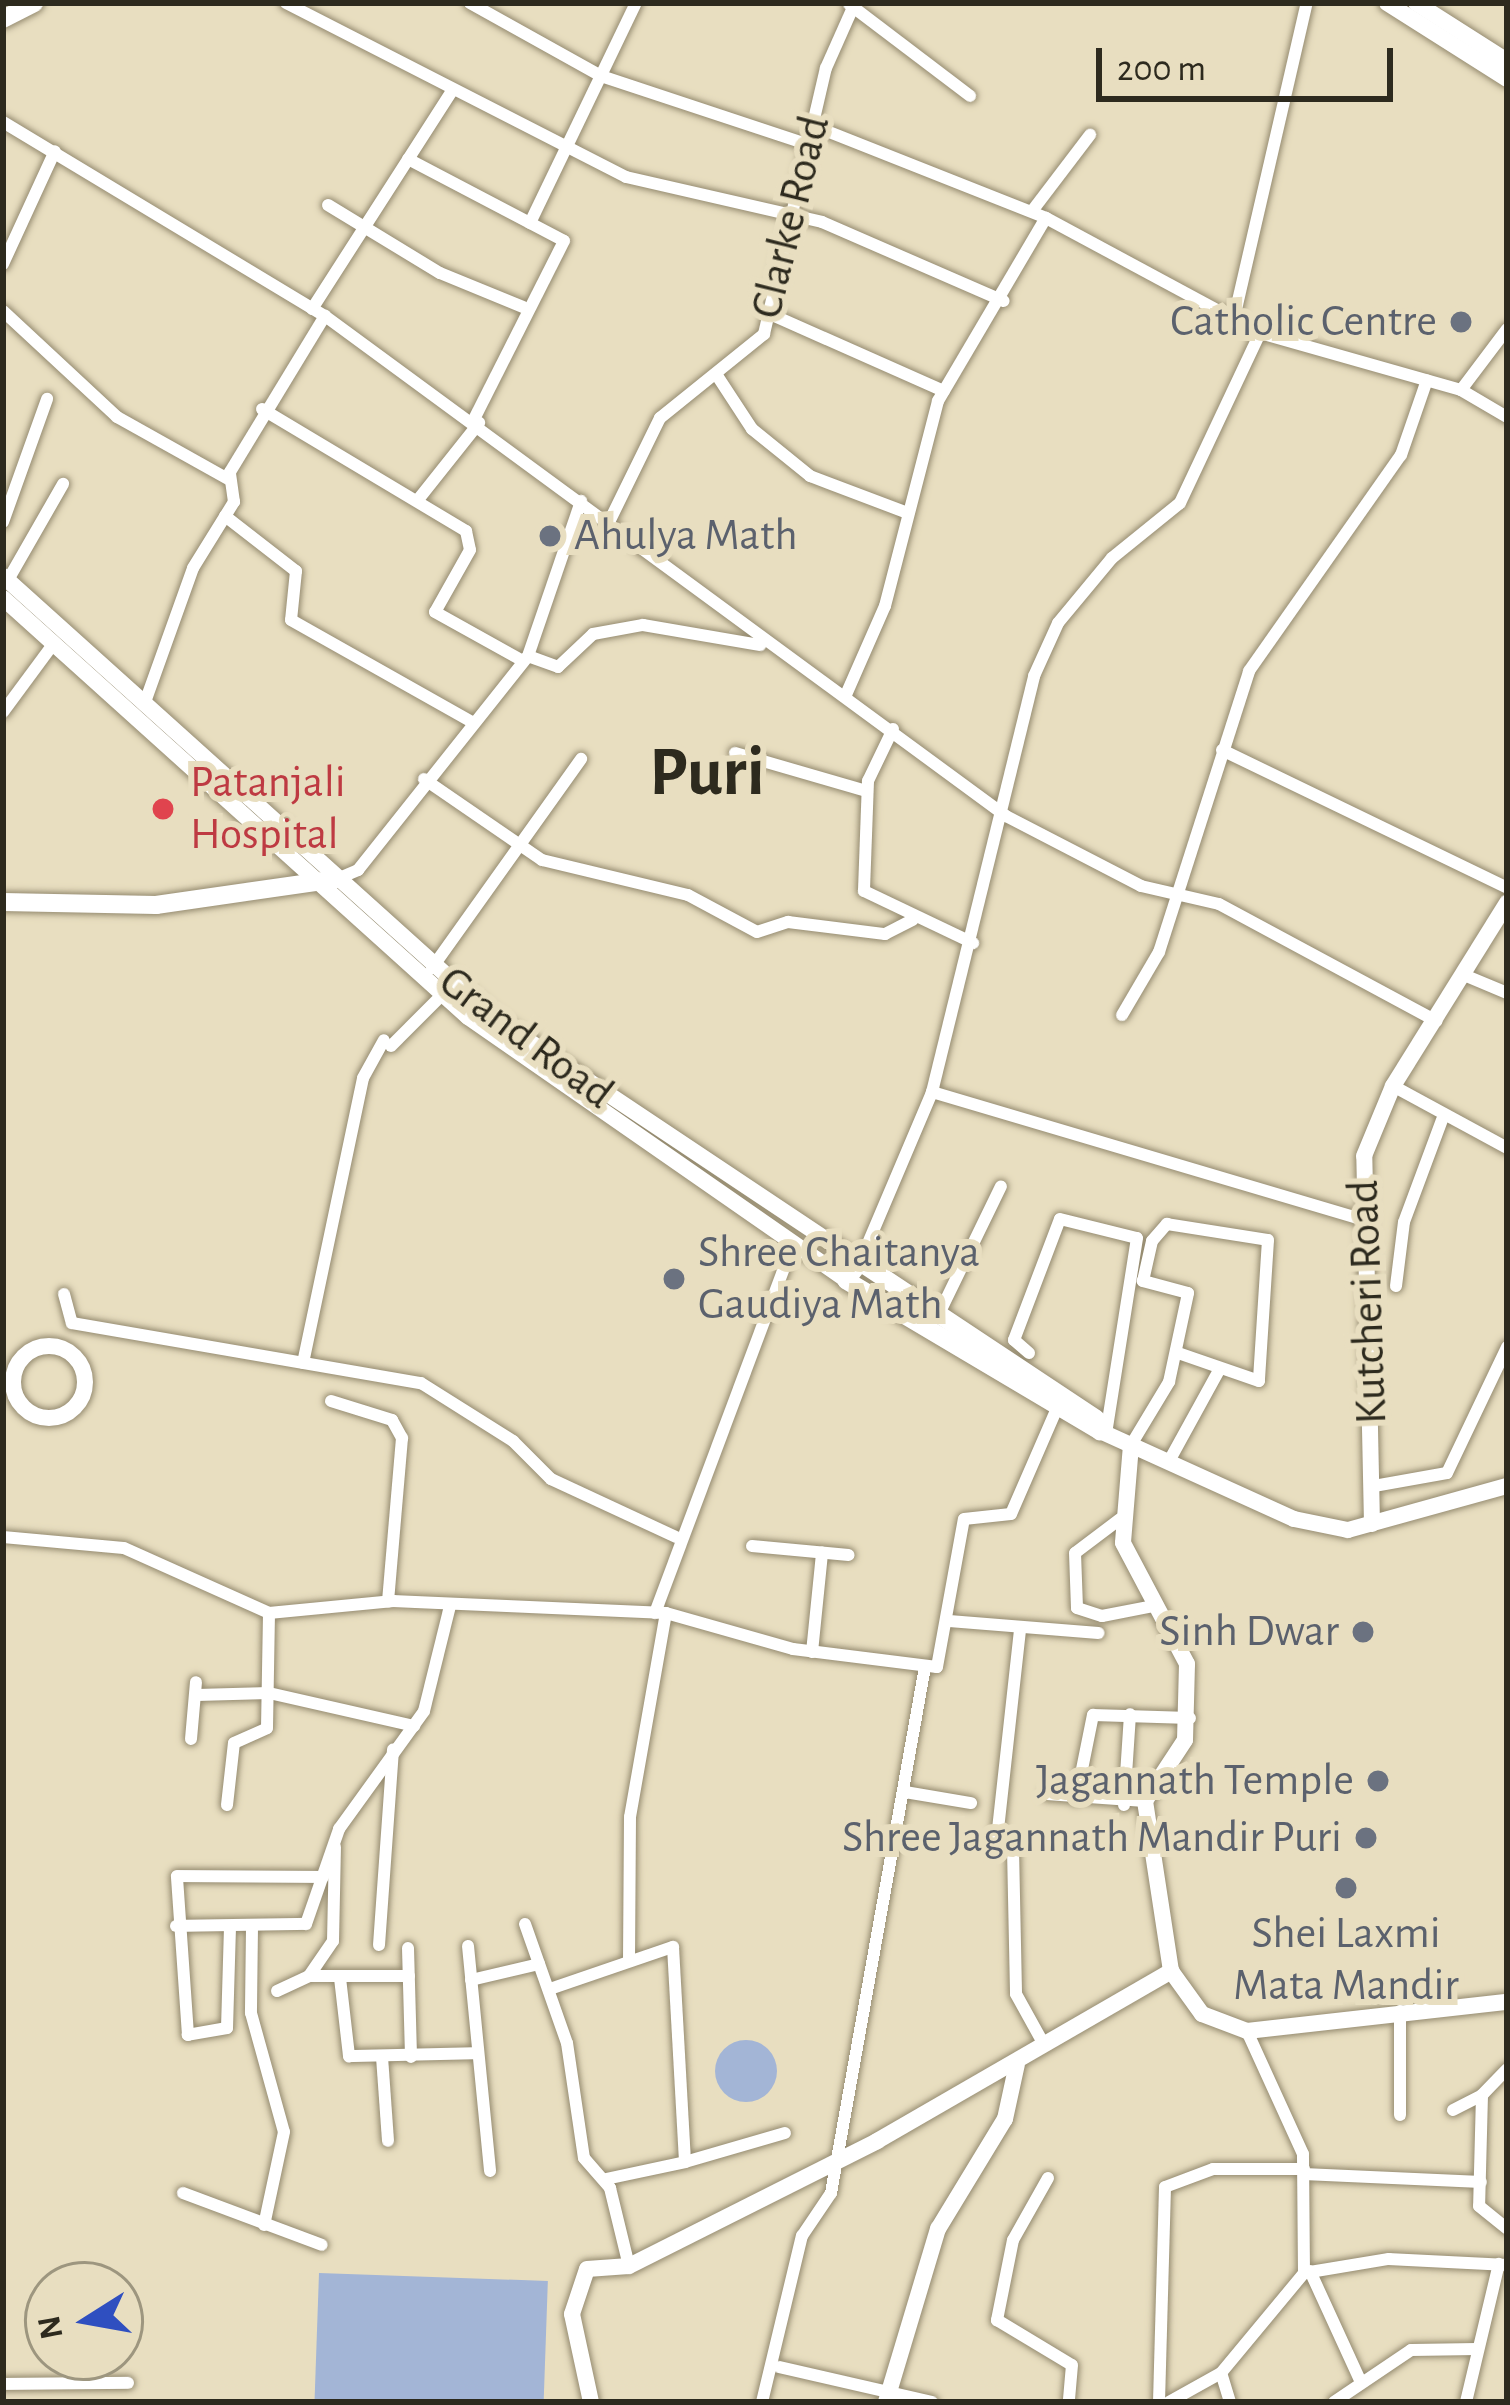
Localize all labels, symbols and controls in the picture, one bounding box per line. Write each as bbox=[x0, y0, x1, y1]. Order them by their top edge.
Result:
scale bar bbox=[1102, 24, 1399, 98]
text: 200 m bbox=[1117, 51, 1206, 87]
street label: Clarke Road bbox=[740, 110, 842, 324]
place label: Catholic Centre bbox=[1170, 295, 1437, 349]
marker: Catholic Centre bbox=[1448, 309, 1474, 335]
place label: Ahulya Math bbox=[574, 509, 798, 563]
marker: Ahulya Math bbox=[537, 523, 563, 549]
district label: Puri bbox=[649, 733, 765, 815]
place label: Patanjali Hospital bbox=[190, 756, 346, 862]
marker: Patanjali Hospital bbox=[147, 793, 179, 825]
street label: Grand Road bbox=[428, 955, 624, 1121]
street label: Kutcheri Road bbox=[1337, 1179, 1399, 1425]
place label: Shree Chaitanya Gaudiya Math bbox=[698, 1226, 980, 1332]
marker: Shree Chaitanya Gaudiya Math bbox=[661, 1266, 687, 1292]
place label: Sinh Dwar bbox=[1159, 1605, 1339, 1659]
marker: Sinh Dwar bbox=[1350, 1619, 1376, 1645]
place label: Jagannath Temple bbox=[1036, 1754, 1354, 1808]
marker: Jagannath Temple bbox=[1365, 1768, 1391, 1794]
place label: Shree Jagannath Mandir Puri bbox=[842, 1811, 1342, 1865]
marker: Shree Jagannath Mandir Puri bbox=[1353, 1825, 1379, 1851]
marker: Shei Laxmi Mata Mandir bbox=[1333, 1875, 1359, 1901]
place label: Shei Laxmi Mata Mandir bbox=[1233, 1907, 1459, 2013]
north arrow bbox=[24, 2261, 144, 2381]
text: N bbox=[33, 2313, 70, 2342]

